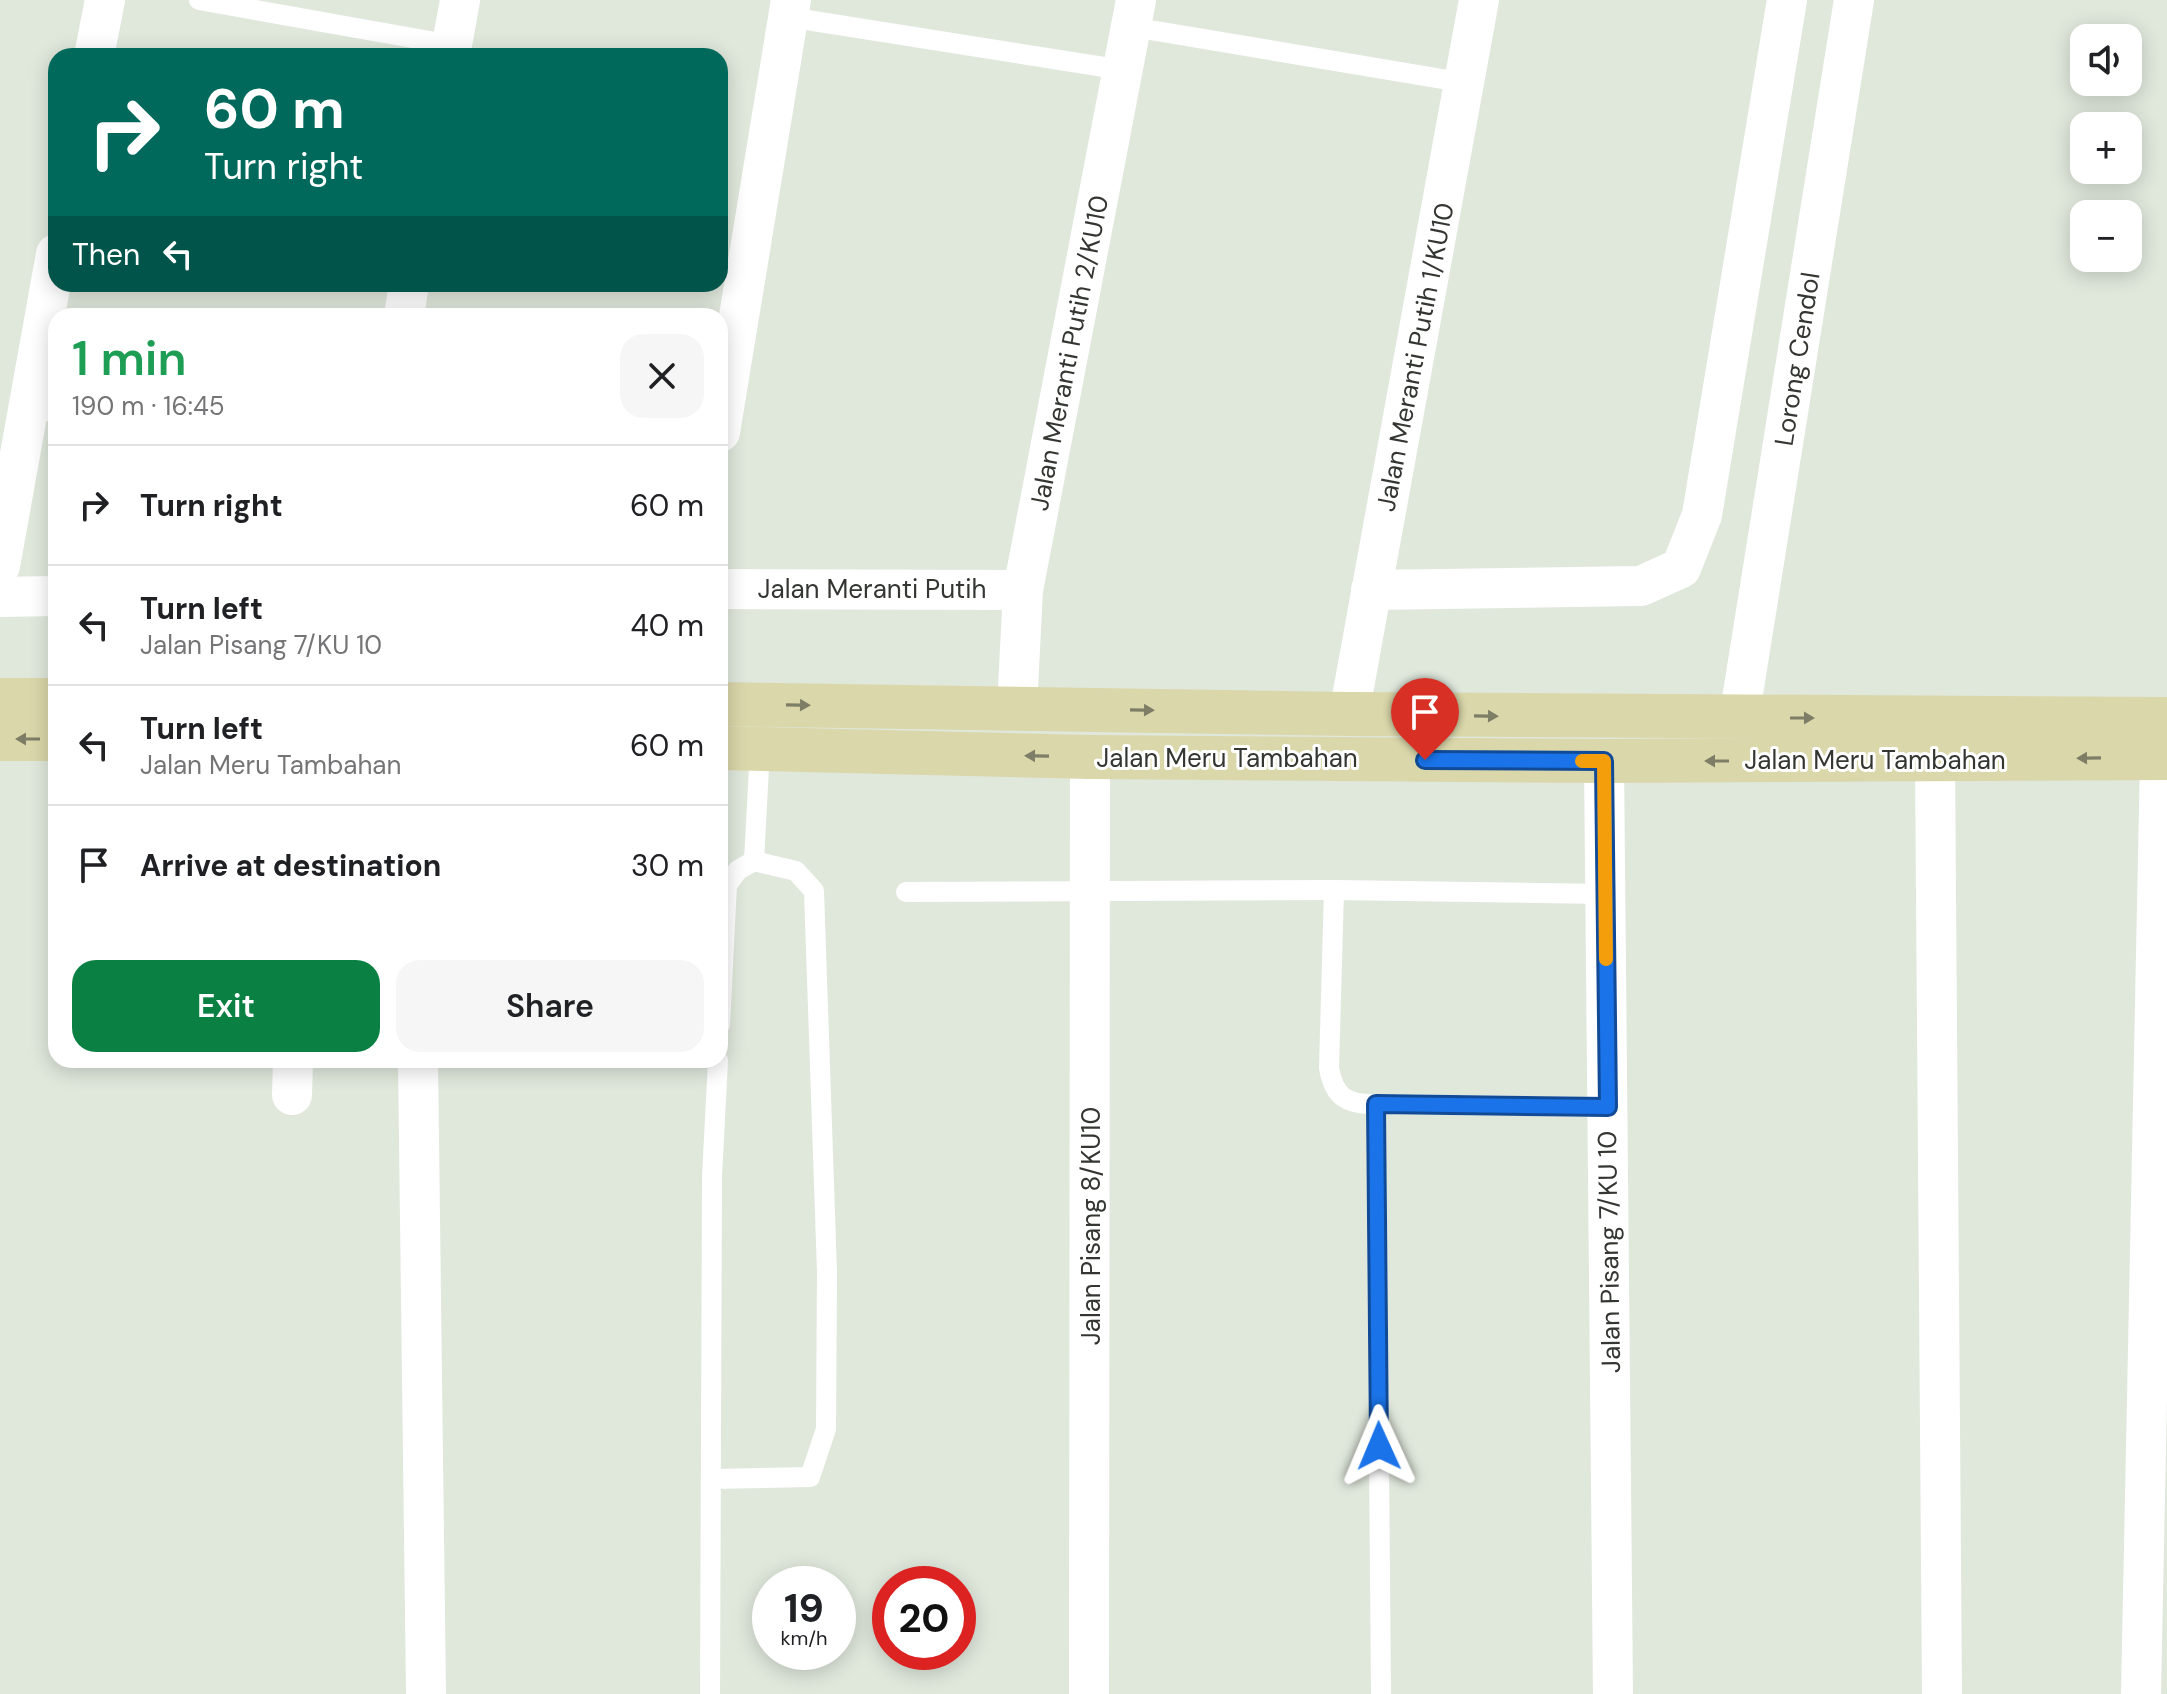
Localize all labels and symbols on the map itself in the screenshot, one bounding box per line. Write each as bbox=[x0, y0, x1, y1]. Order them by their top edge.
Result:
street label: Jalan Meranti Putih 2/KU10 bbox=[1022, 192, 1116, 514]
street label: Jalan Meranti Putih 1/KU10 bbox=[1368, 200, 1462, 514]
street label: Lorong Cendol bbox=[1766, 270, 1828, 448]
street label: Jalan Meranti Putih bbox=[758, 572, 986, 606]
pin bbox=[1391, 678, 1459, 760]
one-way arrow bbox=[786, 699, 811, 712]
one-way arrow bbox=[1130, 704, 1155, 717]
one-way arrow bbox=[1474, 709, 1499, 722]
one-way arrow bbox=[1790, 712, 1815, 724]
one-way arrow bbox=[15, 733, 40, 745]
street label: Jalan Meru Tambahan bbox=[1096, 741, 1358, 775]
street label: Jalan Meru Tambahan bbox=[1744, 743, 2006, 777]
one-way arrow bbox=[1024, 750, 1049, 762]
one-way arrow bbox=[2076, 752, 2101, 764]
one-way arrow bbox=[1704, 755, 1729, 767]
street label: Jalan Pisang 8/KU10 bbox=[1074, 1107, 1108, 1345]
street label: Jalan Pisang 7/KU 10 bbox=[1590, 1131, 1628, 1373]
position arrow bbox=[1337, 1404, 1421, 1488]
speed limit sign: 20 bbox=[872, 1566, 976, 1670]

